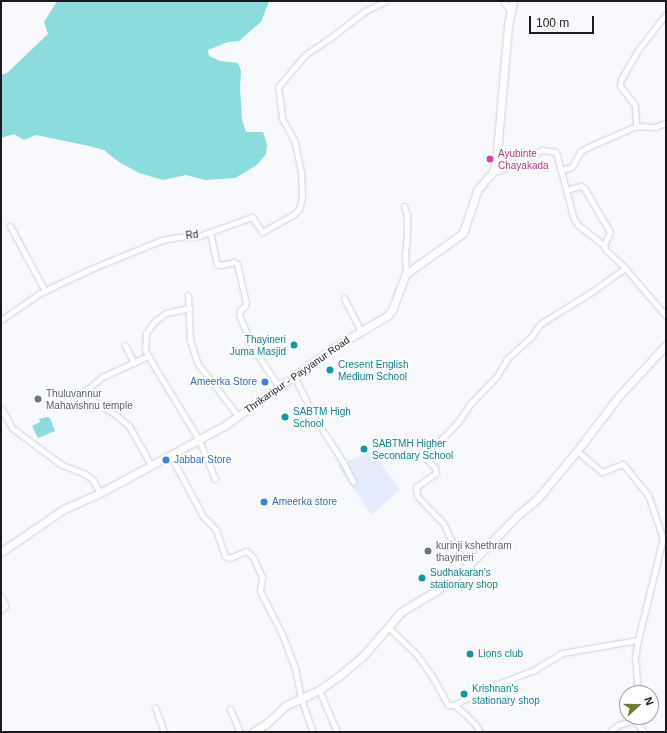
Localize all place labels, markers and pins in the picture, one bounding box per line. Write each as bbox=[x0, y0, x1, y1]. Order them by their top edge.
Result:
place label: Ayubinte Chayakada bbox=[498, 147, 549, 170]
marker: Ayubinte Chayakada bbox=[485, 154, 495, 164]
place label: Thayineri Juma Masjid bbox=[230, 333, 286, 356]
marker: Thayineri Juma Masjid bbox=[289, 340, 299, 350]
place label: Cresent English Medium School bbox=[338, 358, 409, 382]
marker: Cresent English Medium School bbox=[325, 365, 335, 375]
place label: Ameerka Store bbox=[190, 376, 257, 388]
marker: Ameerka Store bbox=[260, 377, 270, 387]
place label: Thuluvannur Mahavishnu temple bbox=[46, 387, 133, 410]
marker: Thuluvannur Mahavishnu temple bbox=[33, 394, 43, 404]
place label: SABTM High School bbox=[293, 405, 351, 428]
marker: SABTM High School bbox=[280, 412, 290, 422]
place label: SABTMH Higher Secondary School bbox=[372, 437, 453, 460]
marker: SABTMH Higher Secondary School bbox=[359, 444, 369, 454]
place label: Jabbar Store bbox=[174, 454, 231, 466]
marker: Jabbar Store bbox=[161, 455, 171, 465]
place label: Ameerka store bbox=[272, 496, 337, 508]
marker: Ameerka store bbox=[259, 497, 269, 507]
place label: kurinji kshethram thayineri bbox=[436, 539, 512, 562]
marker: kurinji kshethram thayineri bbox=[423, 546, 433, 556]
place label: Sudhakaran's stationary shop bbox=[430, 566, 498, 590]
marker: Sudhakaran's stationary shop bbox=[417, 573, 427, 583]
place label: Lions club bbox=[478, 648, 523, 660]
marker: Lions club bbox=[465, 649, 475, 659]
place label: Krishnan's stationary shop bbox=[472, 682, 540, 706]
marker: Krishnan's stationary shop bbox=[459, 689, 469, 699]

